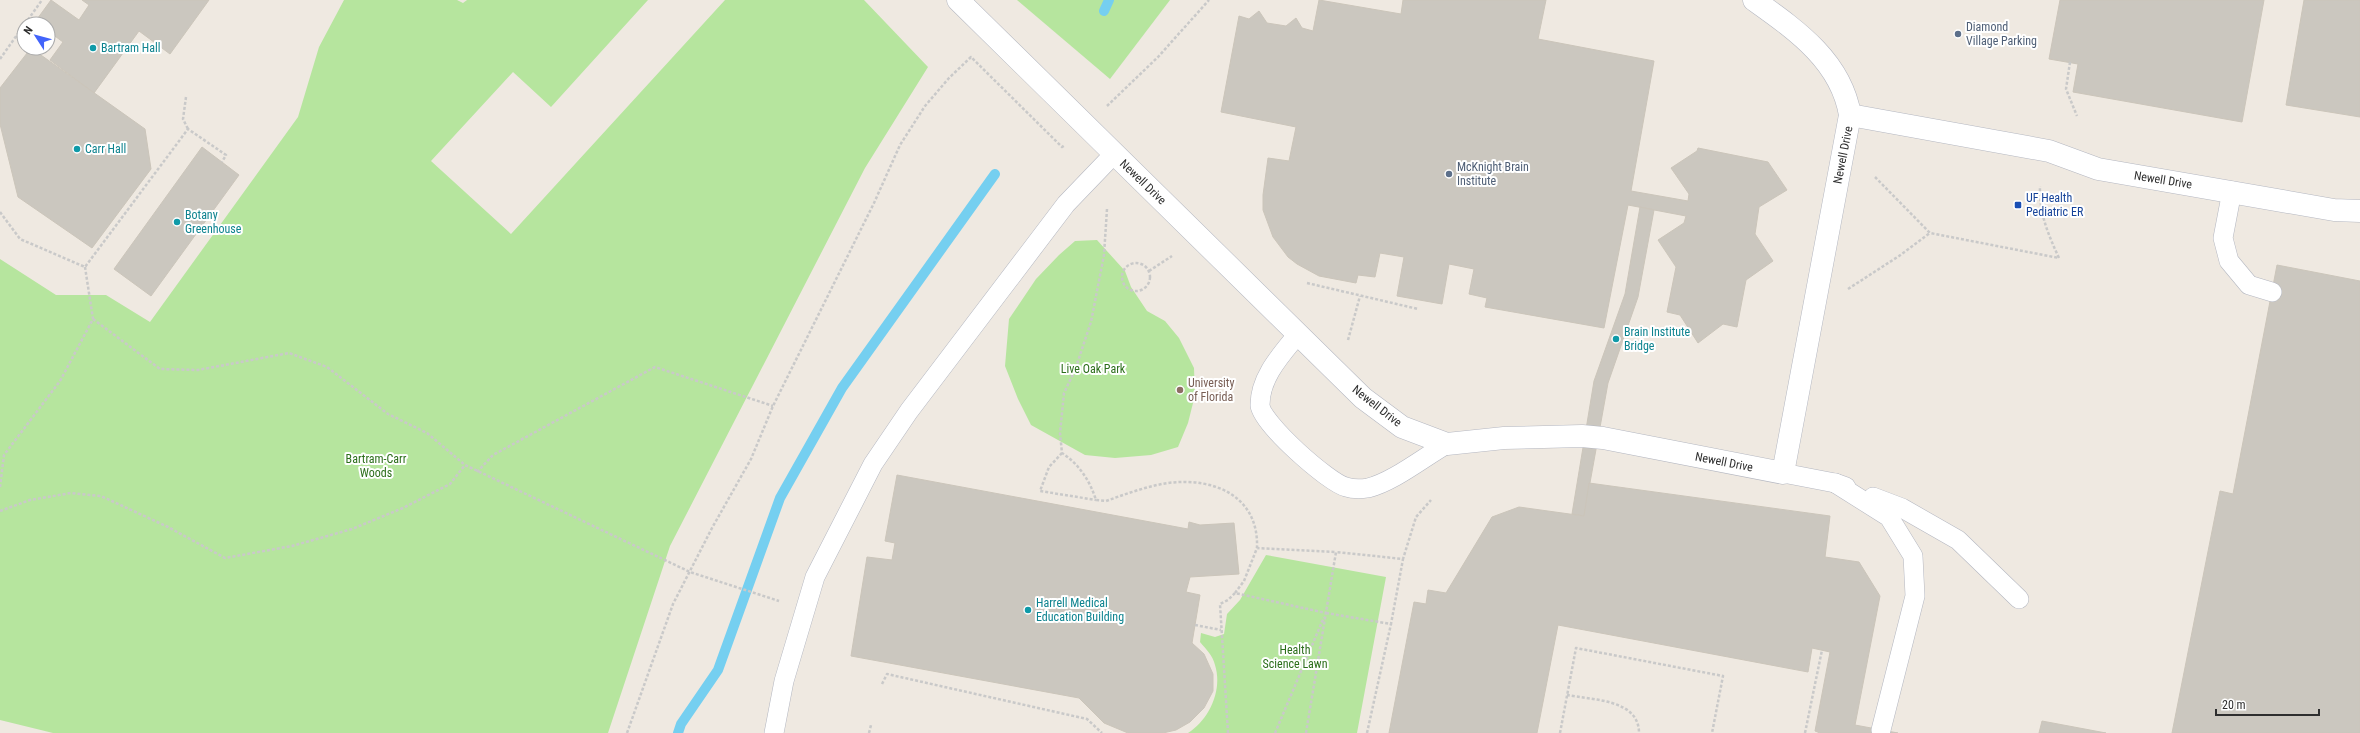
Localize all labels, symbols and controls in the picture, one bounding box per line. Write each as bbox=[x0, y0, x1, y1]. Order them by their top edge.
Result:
north arrow bbox=[16, 16, 56, 56]
place label: Diamond Village Parking bbox=[1966, 20, 2037, 48]
text: N bbox=[21, 24, 36, 37]
marker: Diamond Village Parking bbox=[1953, 29, 1963, 39]
place label: Bartram Hall bbox=[101, 41, 160, 55]
marker: Bartram Hall bbox=[88, 43, 98, 53]
street label: Newell Drive bbox=[1831, 124, 1856, 185]
place label: Carr Hall bbox=[85, 142, 126, 156]
marker: Carr Hall bbox=[72, 144, 82, 154]
street label: Newell Drive bbox=[1117, 157, 1169, 208]
place label: McKnight Brain Institute bbox=[1457, 160, 1529, 188]
street label: Newell Drive bbox=[2133, 168, 2193, 192]
marker: McKnight Brain Institute bbox=[1444, 169, 1454, 179]
place label: UF Health Pediatric ER bbox=[2026, 191, 2084, 219]
marker: UF Health Pediatric ER bbox=[2013, 200, 2023, 210]
place label: Botany Greenhouse bbox=[185, 208, 242, 236]
marker: Botany Greenhouse bbox=[172, 217, 182, 227]
place label: Brain Institute Bridge bbox=[1624, 325, 1691, 353]
marker: Brain Institute Bridge bbox=[1611, 334, 1621, 344]
park label: Live Oak Park bbox=[1061, 362, 1126, 376]
place label: University of Florida bbox=[1188, 376, 1234, 404]
street label: Newell Drive bbox=[1350, 382, 1405, 430]
marker: University of Florida bbox=[1175, 385, 1185, 395]
street label: Newell Drive bbox=[1694, 450, 1755, 475]
park label: Bartram-Carr Woods bbox=[346, 452, 407, 480]
place label: Harrell Medical Education Building bbox=[1036, 596, 1124, 624]
marker: Harrell Medical Education Building bbox=[1023, 605, 1033, 615]
park label: Health Science Lawn bbox=[1263, 643, 1328, 671]
scale bar bbox=[2216, 691, 2319, 717]
text: 20 m bbox=[2222, 698, 2246, 712]

